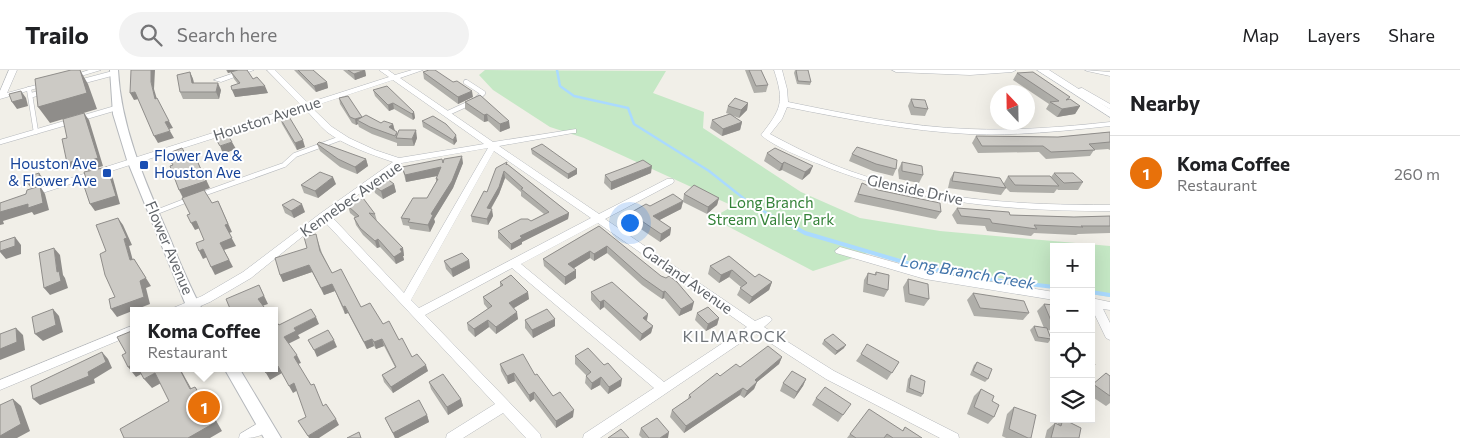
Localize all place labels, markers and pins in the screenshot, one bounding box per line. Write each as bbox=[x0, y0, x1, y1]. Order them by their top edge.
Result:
place label: Flower Ave & Houston Ave bbox=[154, 146, 243, 181]
place label: Houston Ave & Flower Ave bbox=[8, 154, 97, 189]
marker: Flower Ave & Houston Ave bbox=[138, 159, 150, 171]
marker: Houston Ave & Flower Ave bbox=[101, 167, 113, 179]
pin: 1 bbox=[188, 388, 220, 426]

